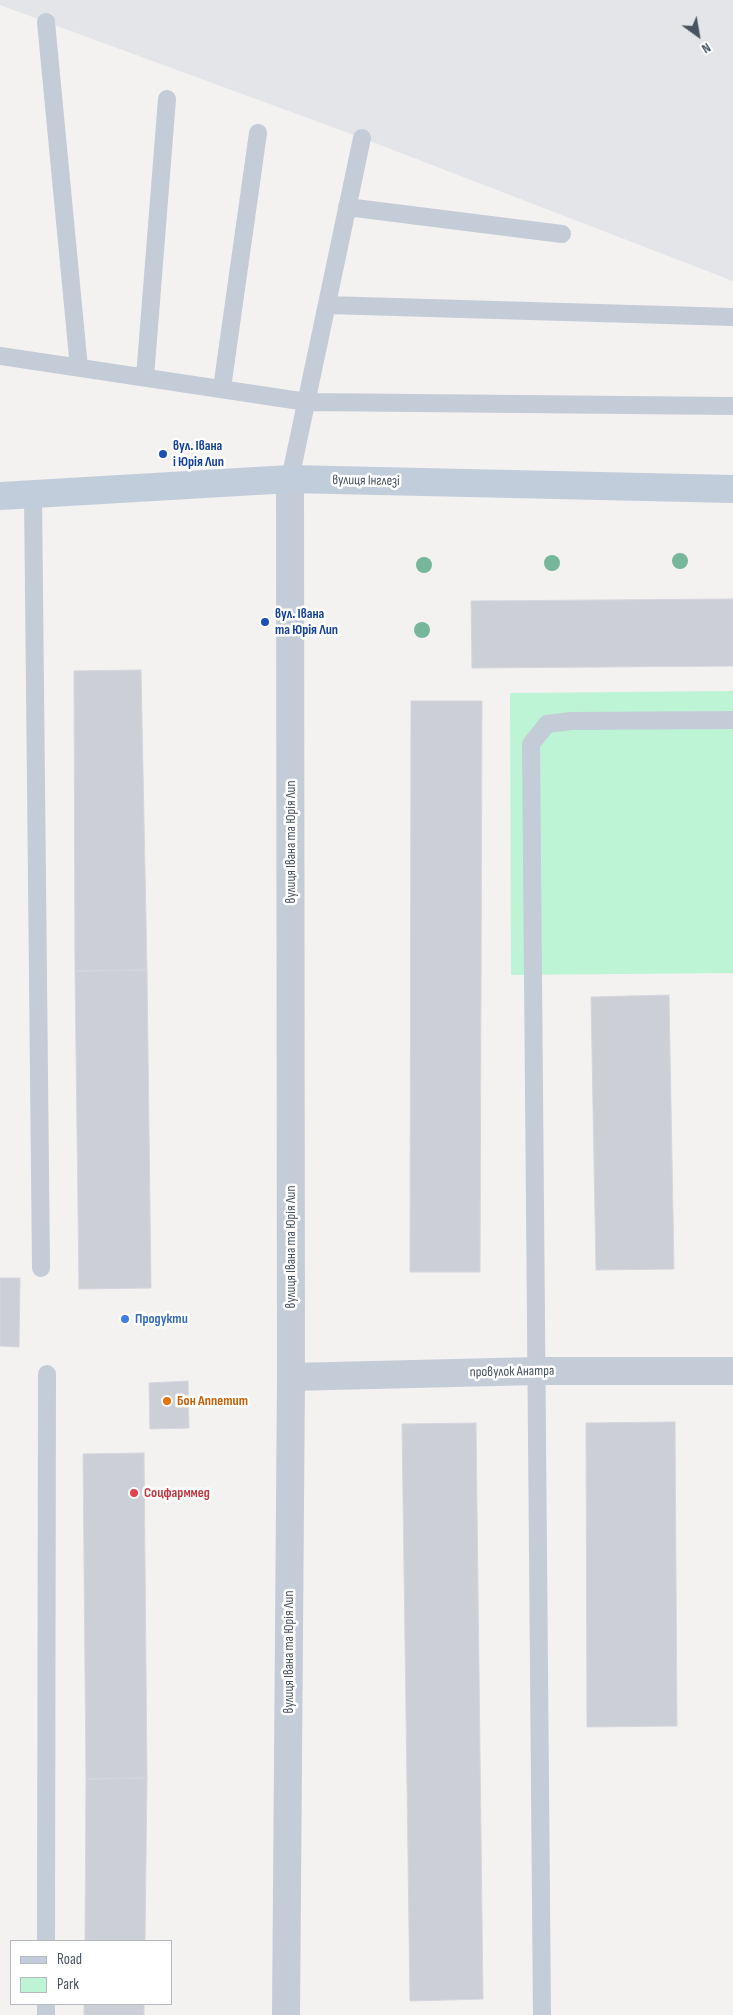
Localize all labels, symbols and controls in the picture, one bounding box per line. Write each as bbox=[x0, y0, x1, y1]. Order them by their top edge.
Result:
north arrow bbox=[673, 10, 723, 60]
text: N bbox=[699, 39, 714, 57]
place label: вул. Івана і Юрія Лип bbox=[173, 438, 224, 471]
marker: вул. Івана і Юрія Лип bbox=[157, 448, 169, 460]
street label: вулиця Інглезі bbox=[332, 472, 400, 490]
place label: вул. Івана та Юрія Лип bbox=[275, 606, 338, 638]
marker: вул. Івана та Юрія Лип bbox=[259, 616, 271, 628]
street label: вулиця Івана та Юрія Лип bbox=[283, 781, 299, 903]
street label: вулиця Івана та Юрія Лип bbox=[283, 1186, 299, 1308]
place label: Продукти bbox=[135, 1311, 188, 1327]
marker: Продукти bbox=[119, 1313, 131, 1325]
street label: провулок Анатра bbox=[470, 1363, 554, 1381]
place label: Бон Аппетит bbox=[177, 1393, 248, 1409]
marker: Бон Аппетит bbox=[161, 1395, 173, 1407]
place label: Соцфарммед bbox=[144, 1485, 210, 1501]
marker: Соцфарммед bbox=[128, 1487, 140, 1499]
street label: вулиця Івана та Юрія Лип bbox=[281, 1591, 297, 1713]
legend bbox=[10, 1940, 172, 2005]
text: Road bbox=[57, 1950, 82, 1969]
text: Park bbox=[57, 1975, 79, 1994]

